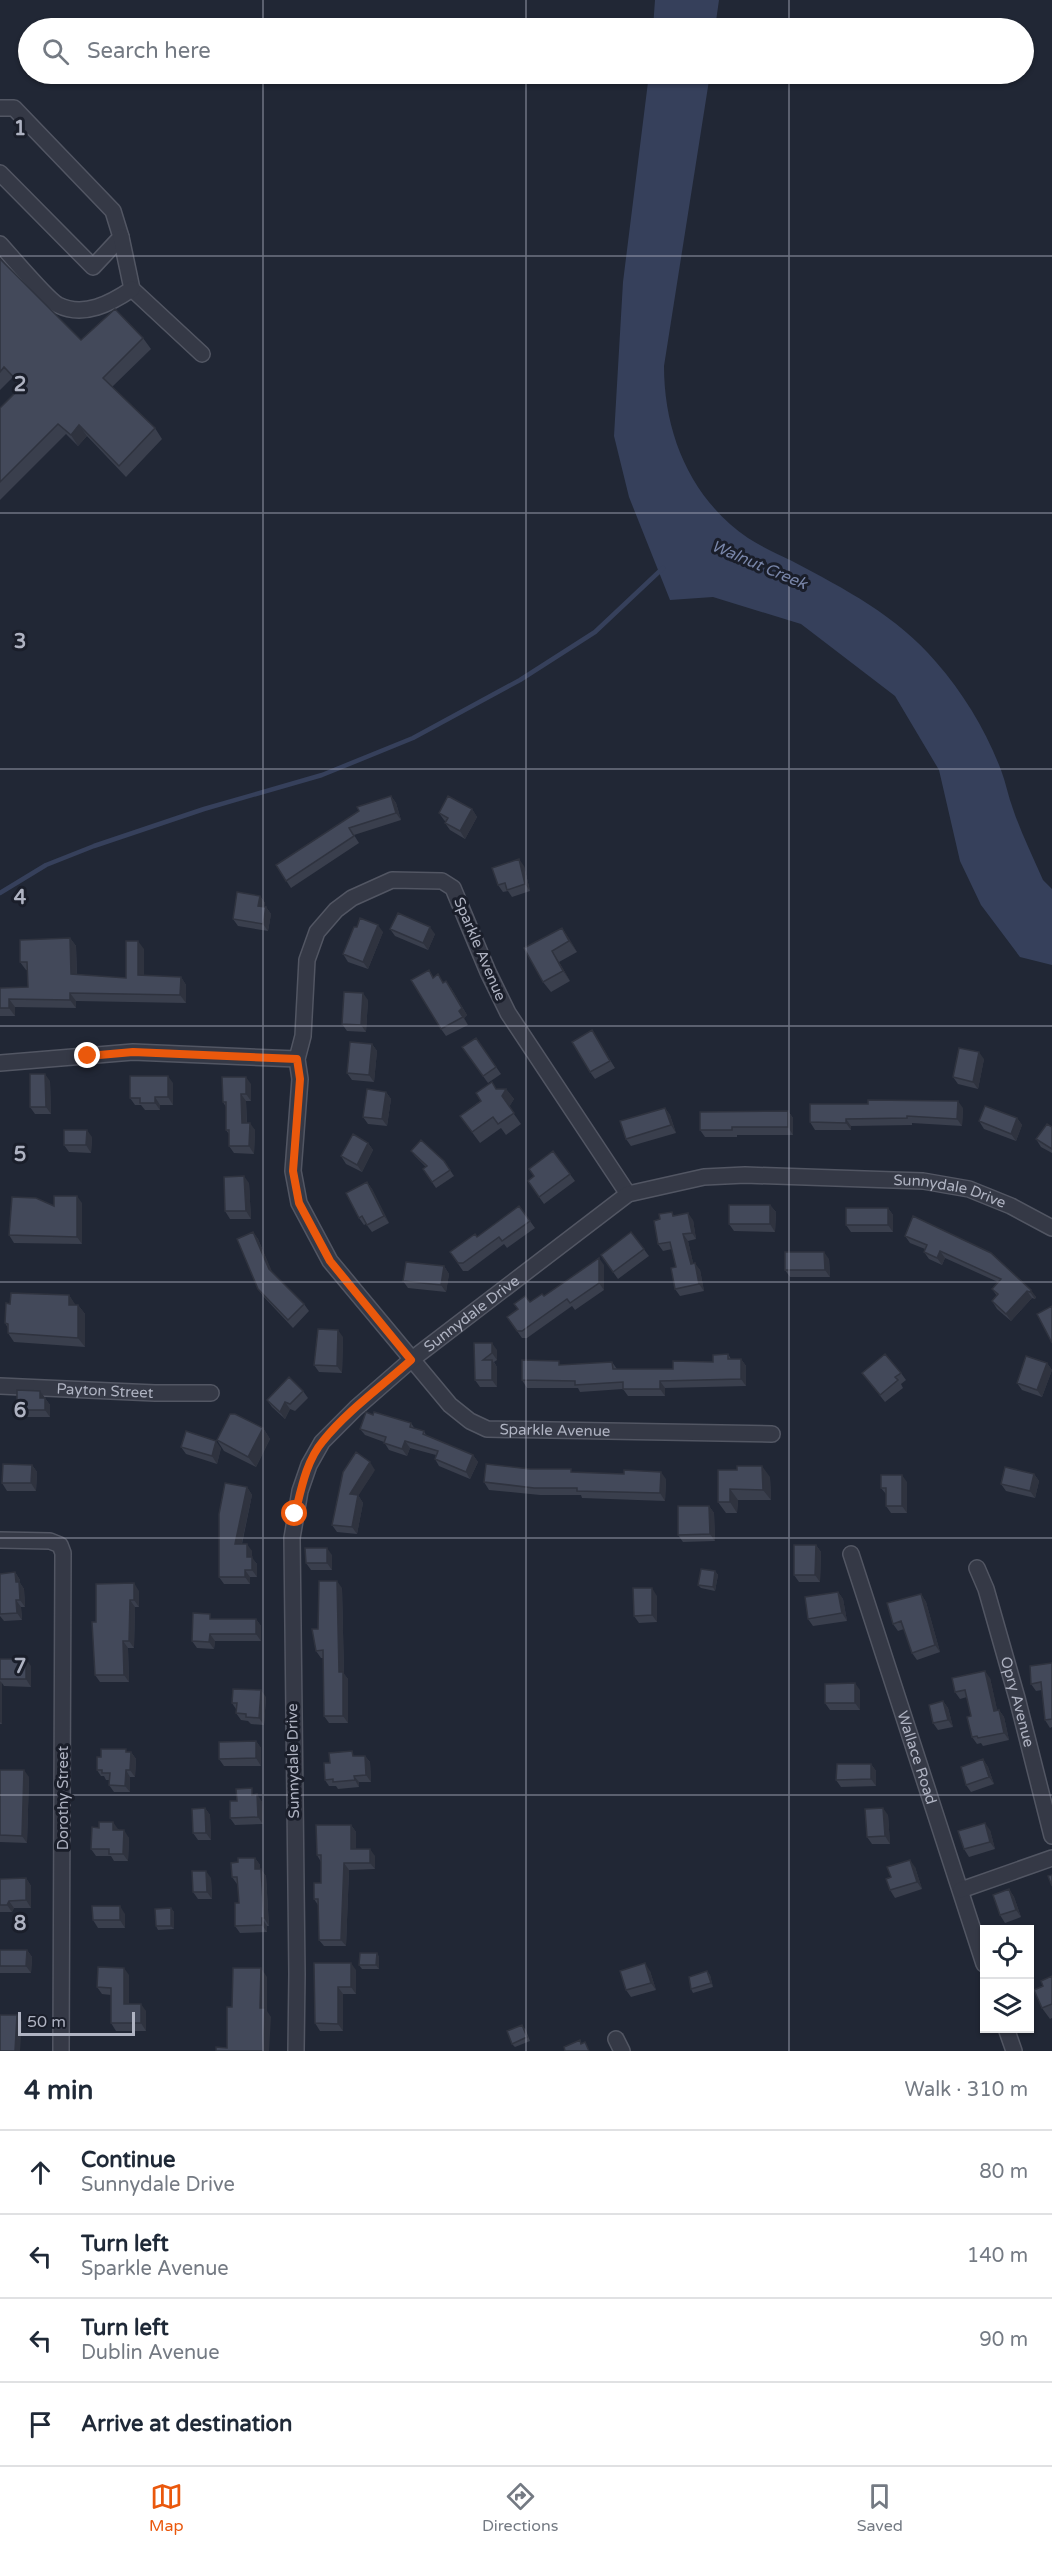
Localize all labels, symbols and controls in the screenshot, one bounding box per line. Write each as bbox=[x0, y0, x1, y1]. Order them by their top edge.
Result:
search box bbox=[18, 18, 1034, 84]
icon: search bbox=[39, 35, 72, 68]
text: Search here bbox=[87, 38, 211, 64]
text: 1 bbox=[14, 117, 26, 141]
text: 2 bbox=[14, 373, 26, 397]
water label: Walnut Creek bbox=[708, 536, 811, 595]
text: 3 bbox=[14, 630, 26, 654]
text: 4 bbox=[14, 886, 27, 910]
street label: Sparkle Avenue bbox=[450, 895, 510, 1003]
route end bbox=[74, 1042, 100, 1068]
text: 5 bbox=[14, 1143, 26, 1167]
street label: Sunnydale Drive bbox=[893, 1171, 1009, 1212]
street label: Sunnydale Drive bbox=[420, 1271, 523, 1356]
street label: Payton Street bbox=[56, 1380, 154, 1402]
text: 6 bbox=[14, 1399, 26, 1423]
street label: Sparkle Avenue bbox=[499, 1420, 611, 1440]
route start bbox=[281, 1500, 307, 1526]
text: 7 bbox=[14, 1655, 26, 1679]
street label: Opry Avenue bbox=[997, 1655, 1038, 1749]
street label: Sunnydale Drive bbox=[283, 1703, 303, 1819]
street label: Wallace Road bbox=[894, 1709, 941, 1806]
street label: Dorothy Street bbox=[54, 1746, 72, 1850]
text: 8 bbox=[14, 1912, 26, 1936]
map controls bbox=[980, 1925, 1034, 2033]
button: locate bbox=[980, 1925, 1034, 1979]
button: layers bbox=[980, 1979, 1034, 2033]
scale bar bbox=[18, 2009, 135, 2036]
text: 50 m bbox=[27, 2012, 66, 2032]
text: 4 min bbox=[24, 2075, 93, 2106]
text: Walk · 310 m bbox=[905, 2078, 1028, 2102]
text: Continue bbox=[81, 2147, 176, 2173]
icon: ahead bbox=[24, 2156, 57, 2189]
text: 80 m bbox=[979, 2160, 1028, 2184]
text: Sunnydale Drive bbox=[81, 2173, 235, 2197]
text: Turn left bbox=[81, 2231, 169, 2257]
icon: left bbox=[24, 2240, 57, 2273]
text: 140 m bbox=[967, 2244, 1028, 2268]
text: Sparkle Avenue bbox=[81, 2257, 229, 2281]
text: Turn left bbox=[81, 2315, 169, 2341]
icon: left bbox=[24, 2324, 57, 2357]
text: 90 m bbox=[979, 2328, 1028, 2352]
text: Dublin Avenue bbox=[81, 2341, 220, 2365]
icon: arrive bbox=[24, 2408, 57, 2441]
text: Arrive at destination bbox=[81, 2411, 292, 2437]
tab: Map bbox=[149, 2480, 184, 2536]
tab: Directions bbox=[482, 2480, 558, 2536]
tab: Saved bbox=[857, 2480, 903, 2536]

